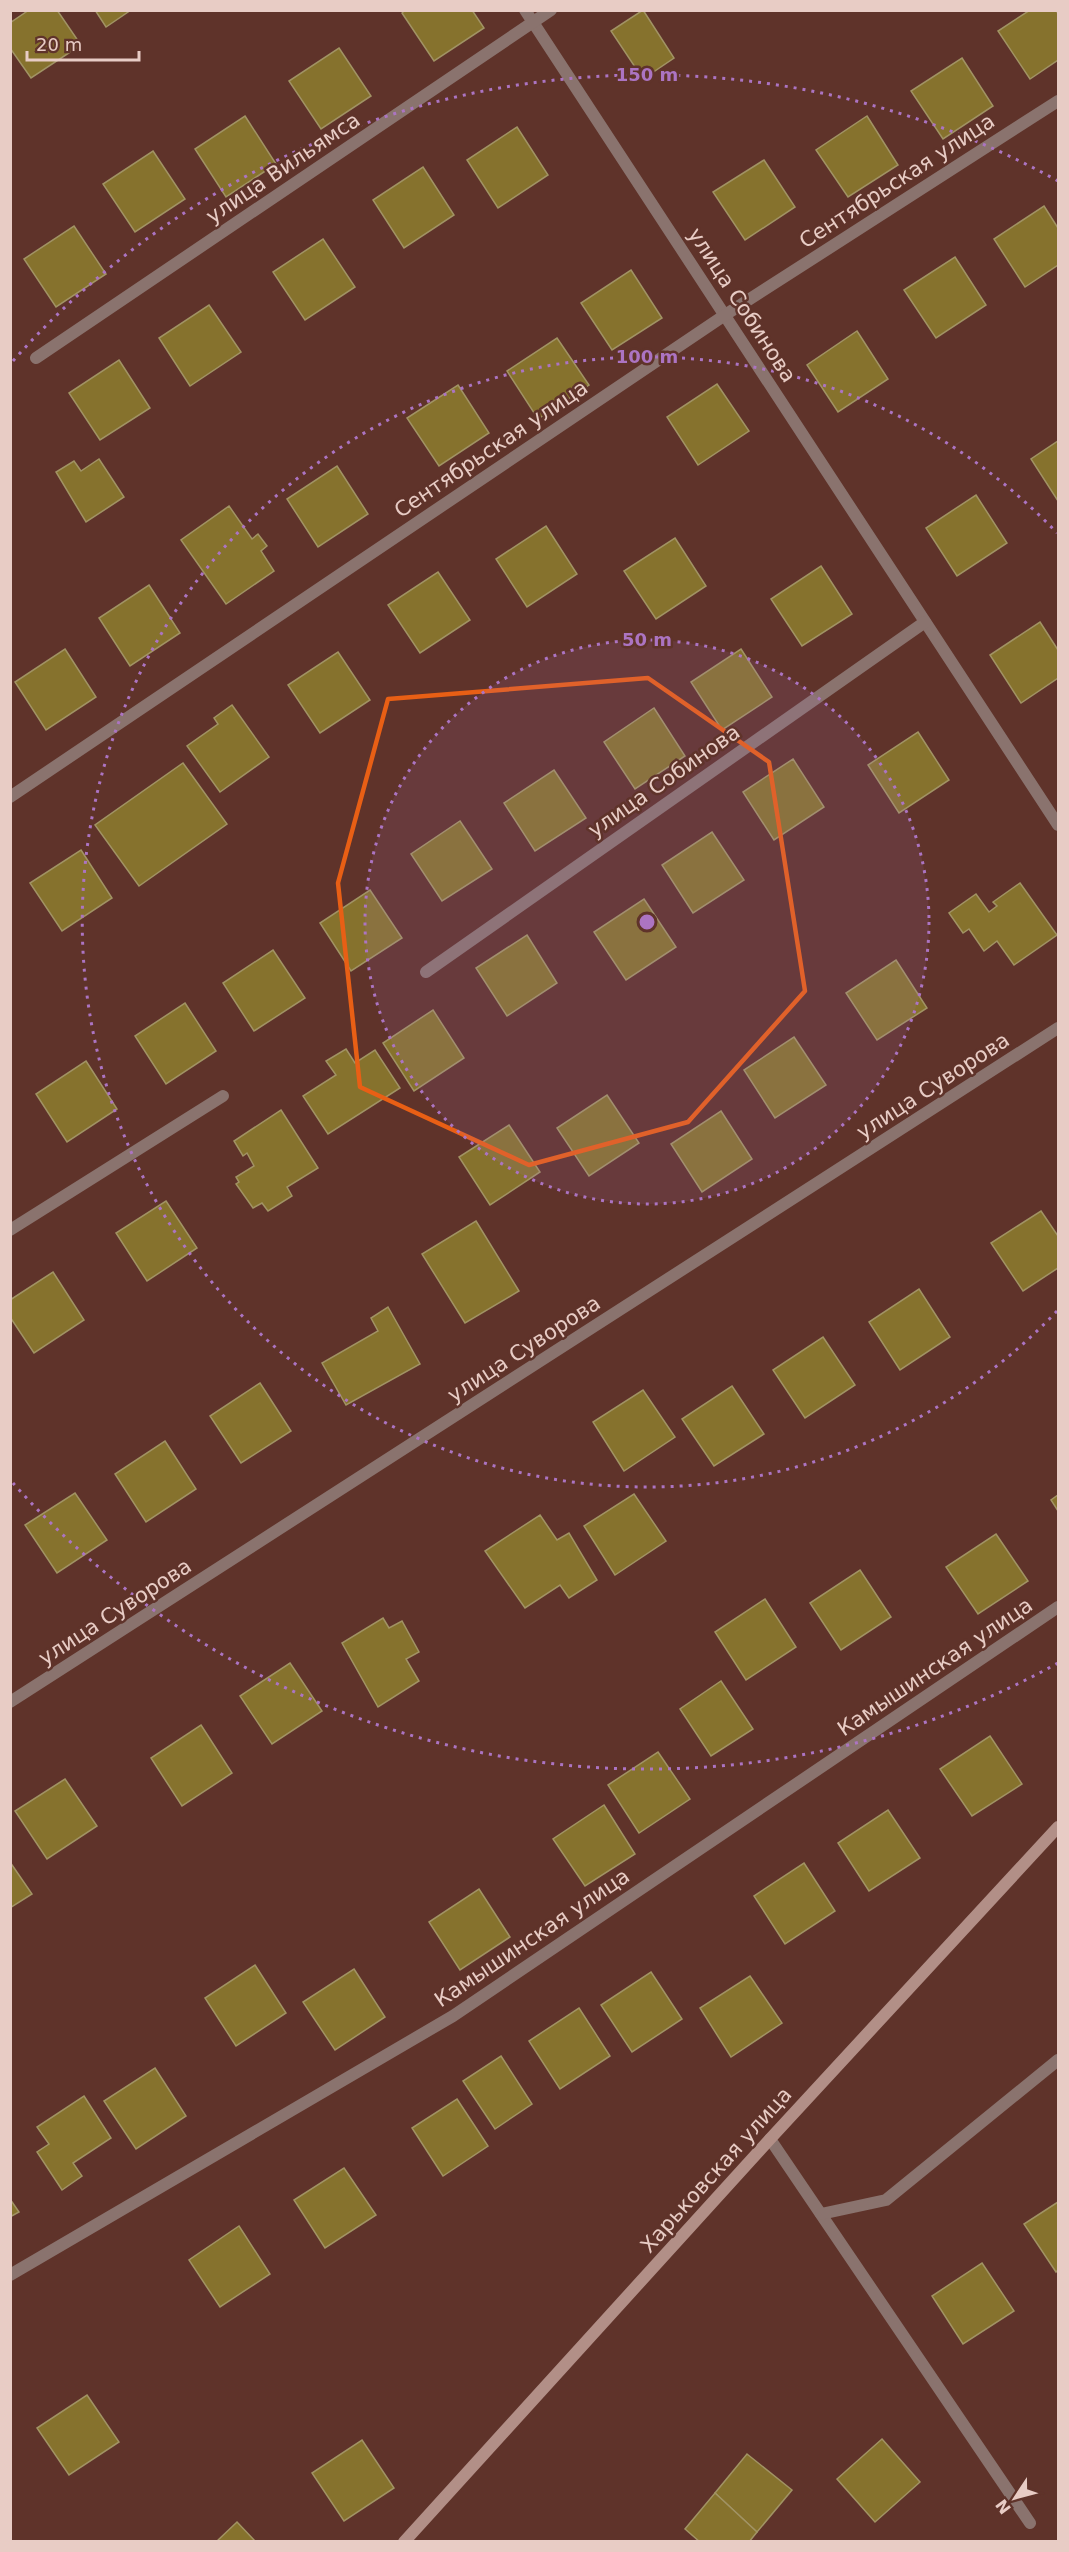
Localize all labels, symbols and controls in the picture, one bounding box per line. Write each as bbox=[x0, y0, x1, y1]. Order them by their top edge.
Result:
scale bar bbox=[27, 24, 140, 62]
text: 20 m bbox=[36, 34, 82, 55]
text: 150 m bbox=[616, 64, 678, 85]
street label: улица Вильямса bbox=[202, 108, 364, 228]
street label: Сентябрьская улица bbox=[795, 109, 999, 253]
street label: улица Собинова bbox=[683, 223, 801, 387]
text: 100 m bbox=[616, 346, 678, 367]
street label: Сентябрьская улица bbox=[390, 375, 592, 523]
text: 50 m bbox=[622, 629, 672, 650]
street label: улица Собинова bbox=[584, 720, 744, 842]
centre of rings bbox=[637, 912, 657, 932]
street label: улица Суворова bbox=[852, 1028, 1014, 1144]
street label: улица Суворова bbox=[443, 1291, 605, 1407]
street label: улица Суворова bbox=[34, 1554, 196, 1670]
street label: Камышинская улица bbox=[833, 1593, 1037, 1741]
street label: Камышинская улица bbox=[430, 1864, 634, 2012]
street label: Харьковская улица bbox=[636, 2082, 796, 2258]
north arrow bbox=[985, 2468, 1045, 2528]
text: N bbox=[992, 2496, 1015, 2518]

